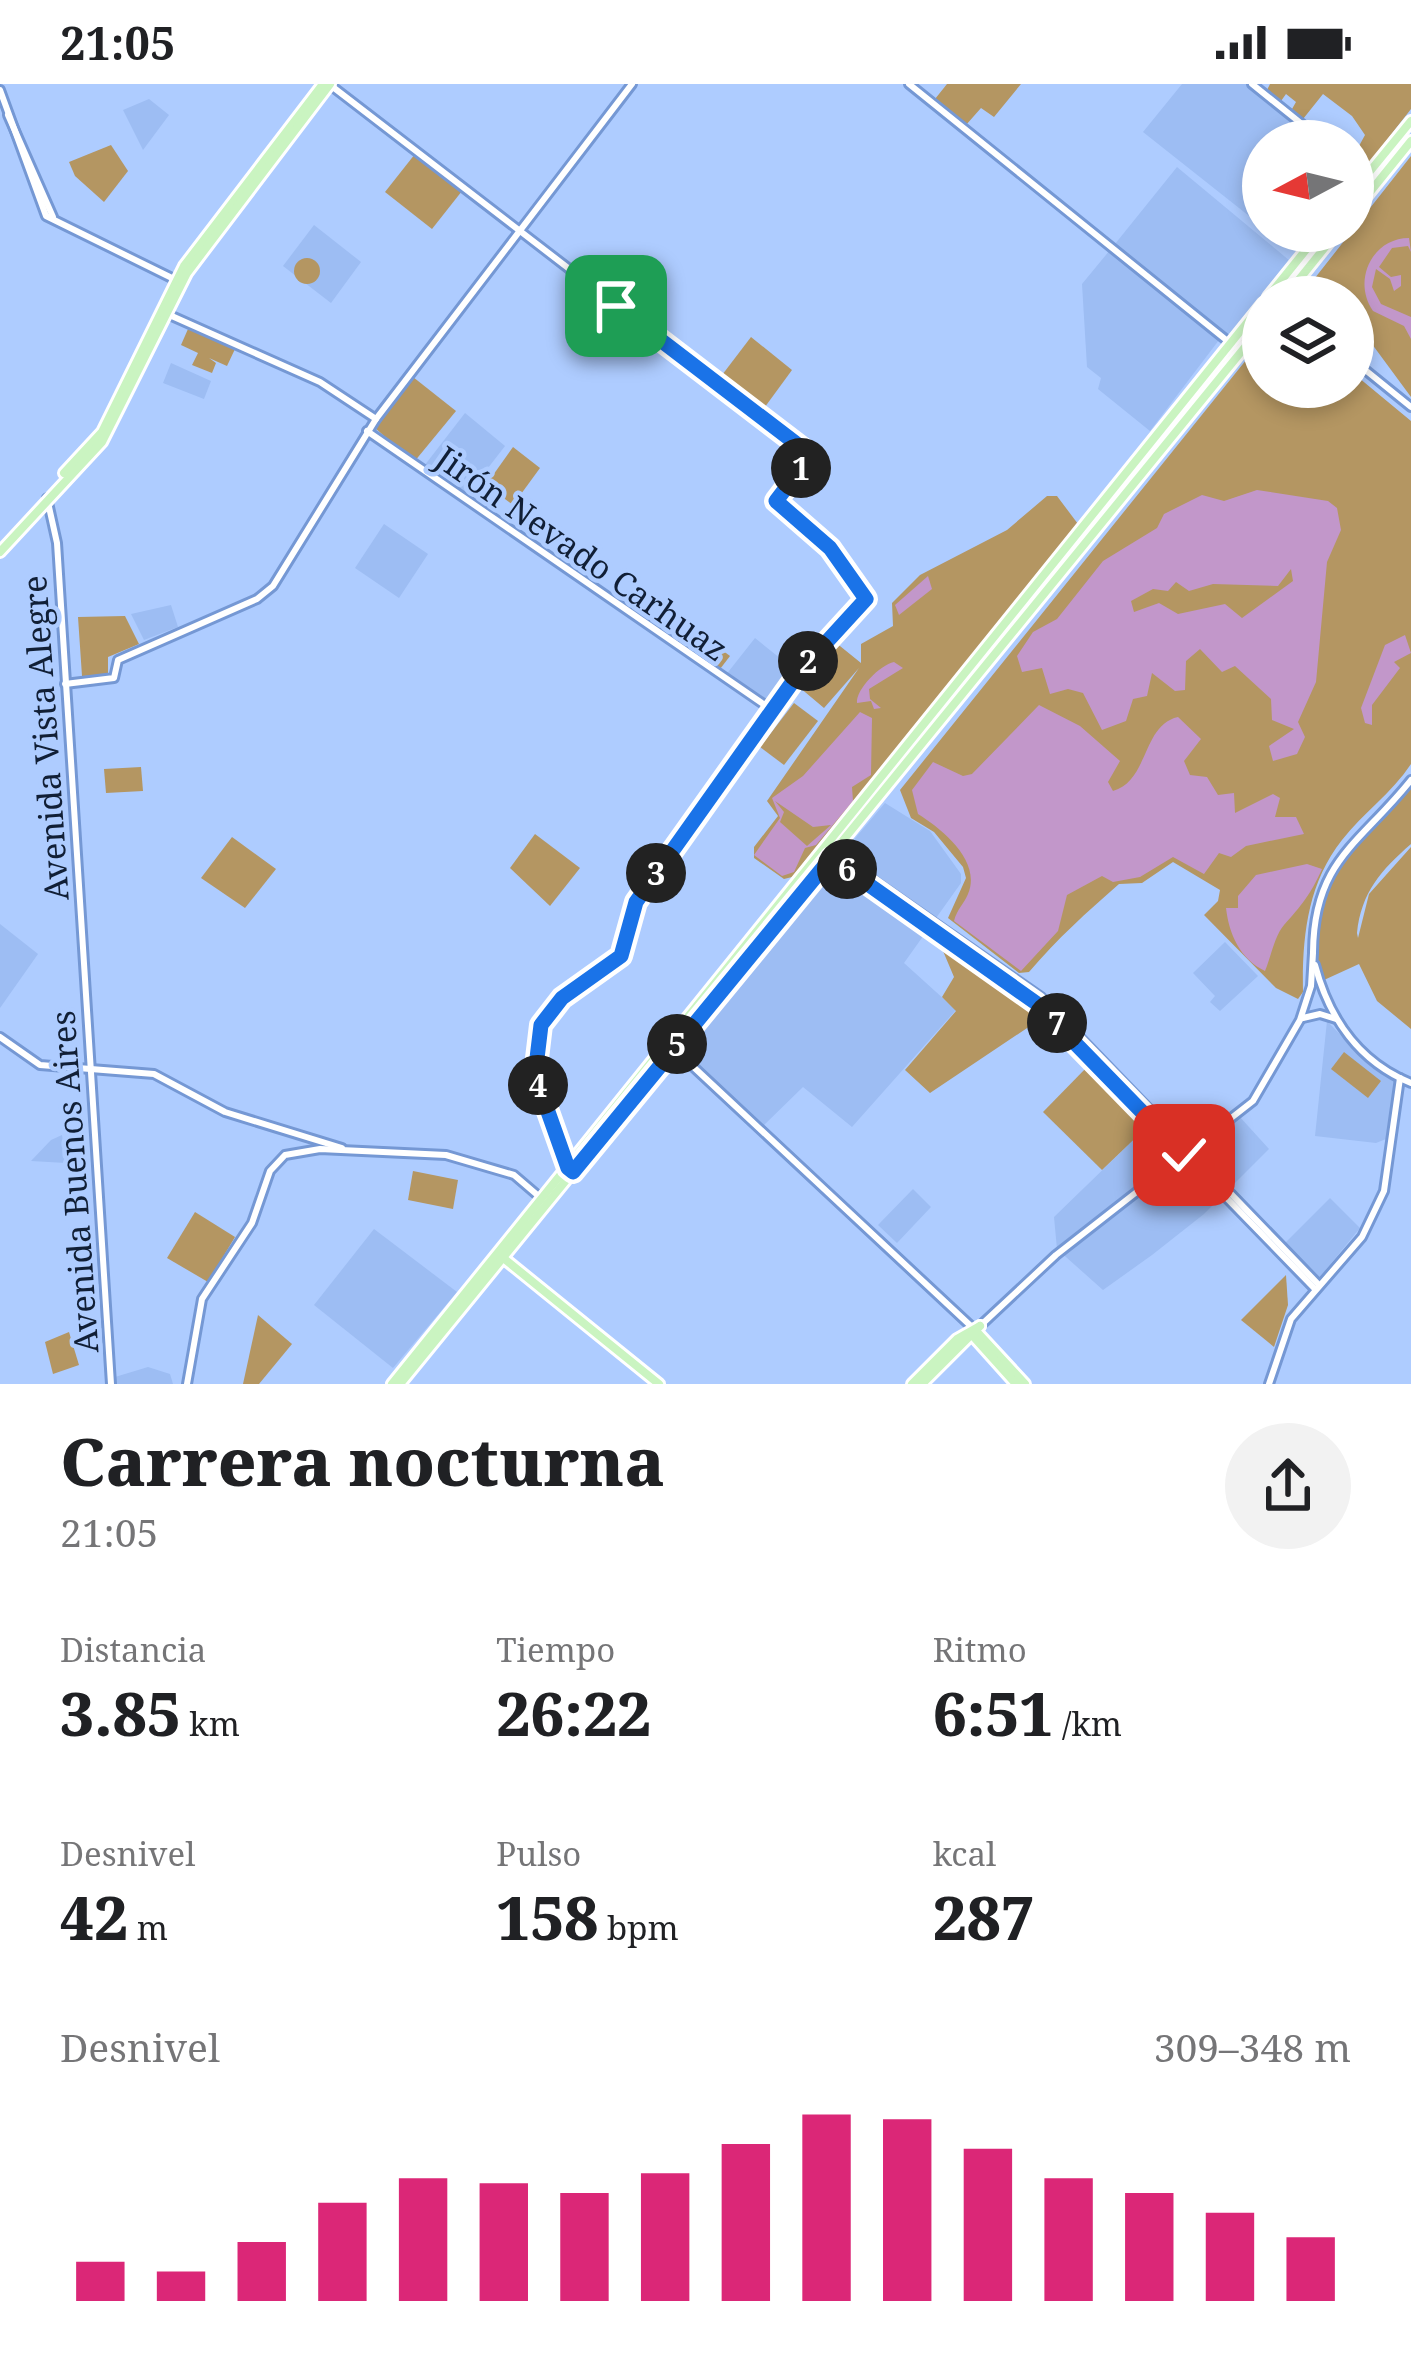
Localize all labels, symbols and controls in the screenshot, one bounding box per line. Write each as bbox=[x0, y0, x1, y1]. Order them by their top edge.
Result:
text: 21:05 bbox=[60, 12, 175, 73]
north arrow bbox=[1242, 120, 1374, 252]
map controls bbox=[1242, 120, 1374, 408]
pin bbox=[565, 255, 667, 357]
icon: arrive bbox=[583, 273, 649, 339]
button: layers bbox=[1242, 276, 1374, 408]
street label: Jirón Nevado Carhuaz bbox=[426, 434, 737, 671]
pin: 1 bbox=[771, 438, 831, 498]
text: 1 bbox=[792, 445, 810, 490]
street label: Avenida Vista Alegre bbox=[11, 574, 79, 902]
pin: 2 bbox=[778, 631, 838, 691]
text: 2 bbox=[799, 638, 817, 683]
pin: 6 bbox=[817, 839, 877, 899]
pin: 3 bbox=[626, 843, 686, 903]
text: 6 bbox=[838, 846, 856, 891]
text: 3 bbox=[647, 850, 665, 895]
pin: 7 bbox=[1027, 993, 1087, 1053]
text: 7 bbox=[1048, 1000, 1066, 1045]
street label: Avenida Buenos Aires bbox=[40, 1009, 108, 1355]
pin: 5 bbox=[647, 1014, 707, 1074]
text: 5 bbox=[668, 1021, 686, 1066]
pin: 4 bbox=[508, 1055, 568, 1115]
text: 4 bbox=[529, 1062, 547, 1107]
pin bbox=[1133, 1104, 1235, 1206]
icon: check bbox=[1151, 1122, 1217, 1188]
text: Carrera nocturna bbox=[60, 1415, 665, 1505]
button: share bbox=[1225, 1423, 1351, 1549]
text: 21:05 bbox=[60, 1505, 158, 1558]
text: Distancia bbox=[60, 1627, 206, 1672]
text: Tiempo bbox=[496, 1627, 615, 1672]
text: Ritmo bbox=[933, 1627, 1027, 1672]
text: 3.85 bbox=[60, 1672, 181, 1754]
text: 26:22 bbox=[496, 1672, 651, 1754]
text: 6:51 bbox=[933, 1672, 1053, 1754]
text: km bbox=[181, 1701, 240, 1746]
text: /km bbox=[1053, 1701, 1122, 1746]
text: Desnivel bbox=[60, 1831, 195, 1876]
text: Pulso bbox=[496, 1831, 581, 1876]
text: kcal bbox=[933, 1831, 996, 1876]
text: 42 bbox=[60, 1876, 128, 1958]
text: 158 bbox=[496, 1876, 598, 1958]
text: 287 bbox=[933, 1876, 1035, 1958]
text: m bbox=[128, 1905, 168, 1950]
text: bpm bbox=[598, 1905, 679, 1950]
text: Desnivel bbox=[60, 2020, 220, 2073]
text: 309–348 m bbox=[1154, 2020, 1351, 2073]

